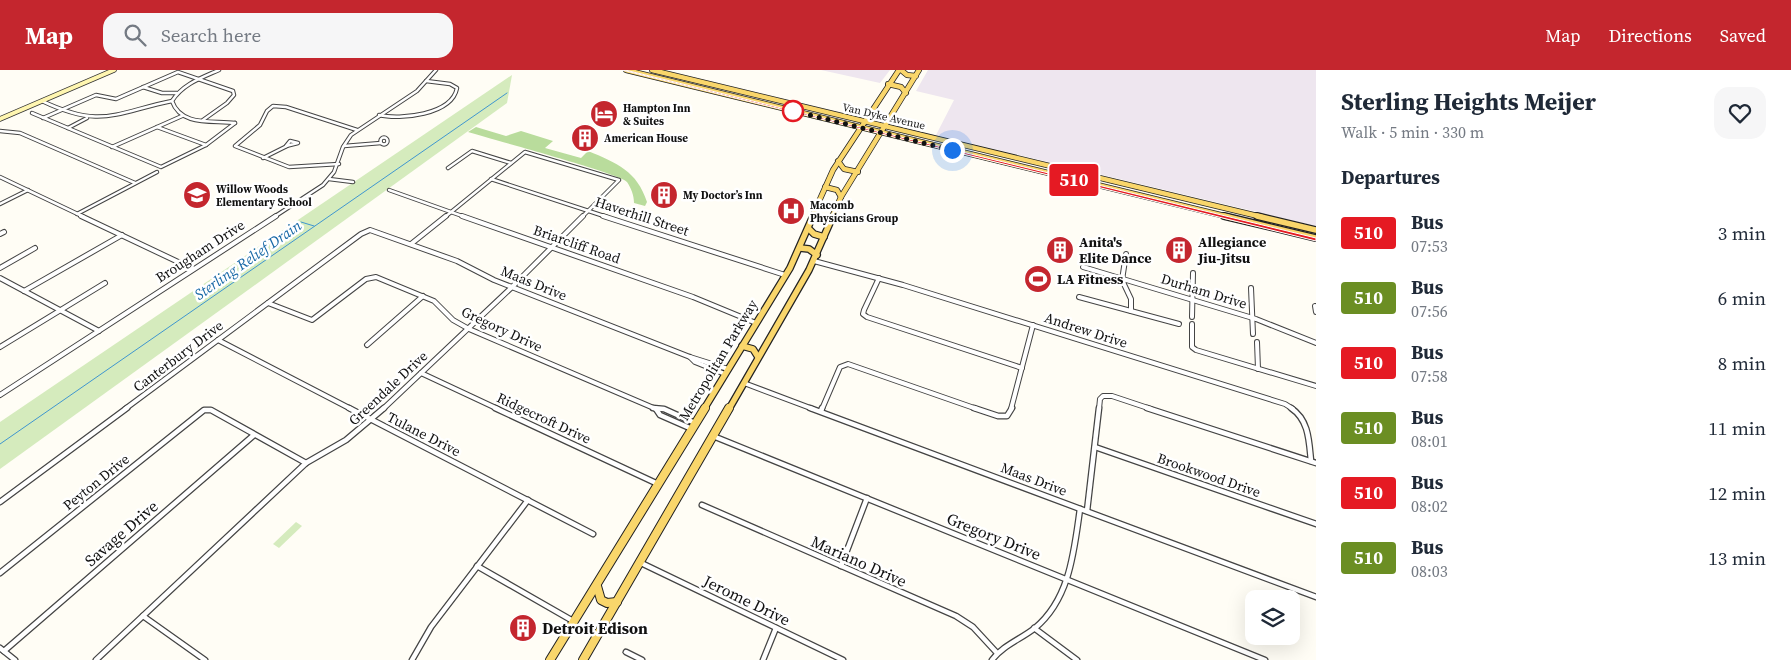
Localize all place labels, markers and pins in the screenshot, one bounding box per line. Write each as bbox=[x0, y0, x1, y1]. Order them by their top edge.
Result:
hotel icon: Hampton Inn & Suites bbox=[589, 99, 619, 129]
unlabelled marker bbox=[782, 100, 804, 122]
place label: Hampton Inn & Suites bbox=[623, 101, 691, 129]
building icon: American House bbox=[570, 123, 600, 153]
place label: American House bbox=[604, 131, 688, 146]
school or university icon: Willow Woods Elementary School bbox=[182, 180, 212, 210]
building icon: My Doctor’s Inn bbox=[649, 180, 679, 210]
place label: Willow Woods Elementary School bbox=[216, 182, 312, 210]
place label: My Doctor’s Inn bbox=[683, 188, 763, 203]
hospital icon: Macomb Physicians Group bbox=[776, 196, 806, 226]
place label: Macomb Physicians Group bbox=[810, 198, 898, 226]
place label: Anita's Elite Dance bbox=[1079, 232, 1152, 268]
place label: Allegiance Jiu-Jitsu bbox=[1197, 232, 1266, 268]
building icon: Anita's Elite Dance bbox=[1045, 235, 1075, 265]
building icon: Allegiance Jiu-Jitsu bbox=[1164, 235, 1194, 265]
sports icon: LA Fitness bbox=[1023, 264, 1053, 294]
place label: LA Fitness bbox=[1057, 269, 1124, 289]
building icon: Detroit Edison bbox=[508, 613, 538, 643]
place label: Detroit Edison bbox=[542, 617, 648, 639]

